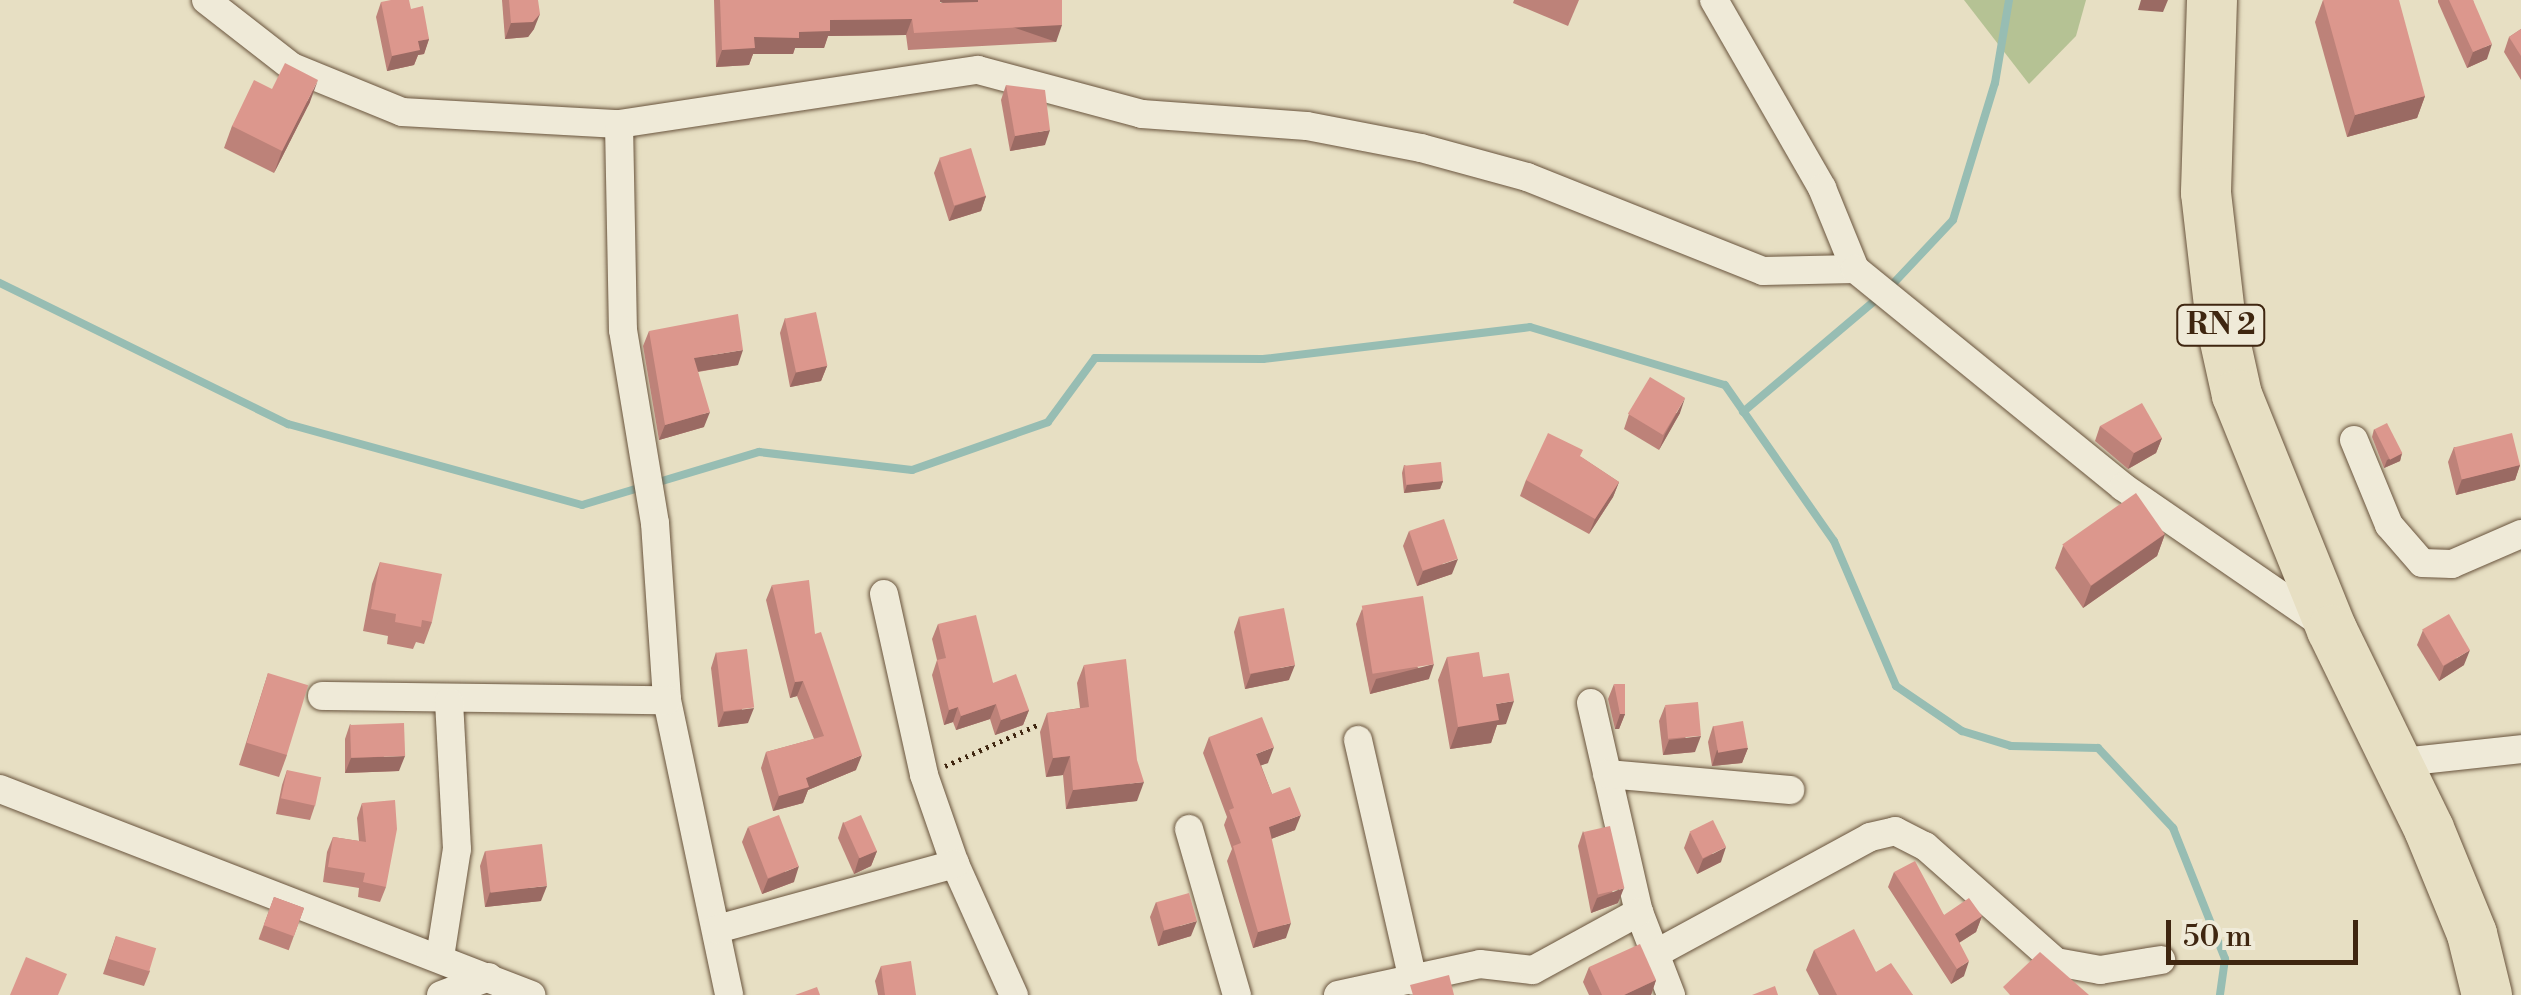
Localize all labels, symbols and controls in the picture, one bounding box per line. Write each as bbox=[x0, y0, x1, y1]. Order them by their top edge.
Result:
road number: RN 2 bbox=[2176, 300, 2266, 350]
scale bar bbox=[2171, 900, 2364, 962]
text: 50 m bbox=[2183, 918, 2252, 956]

